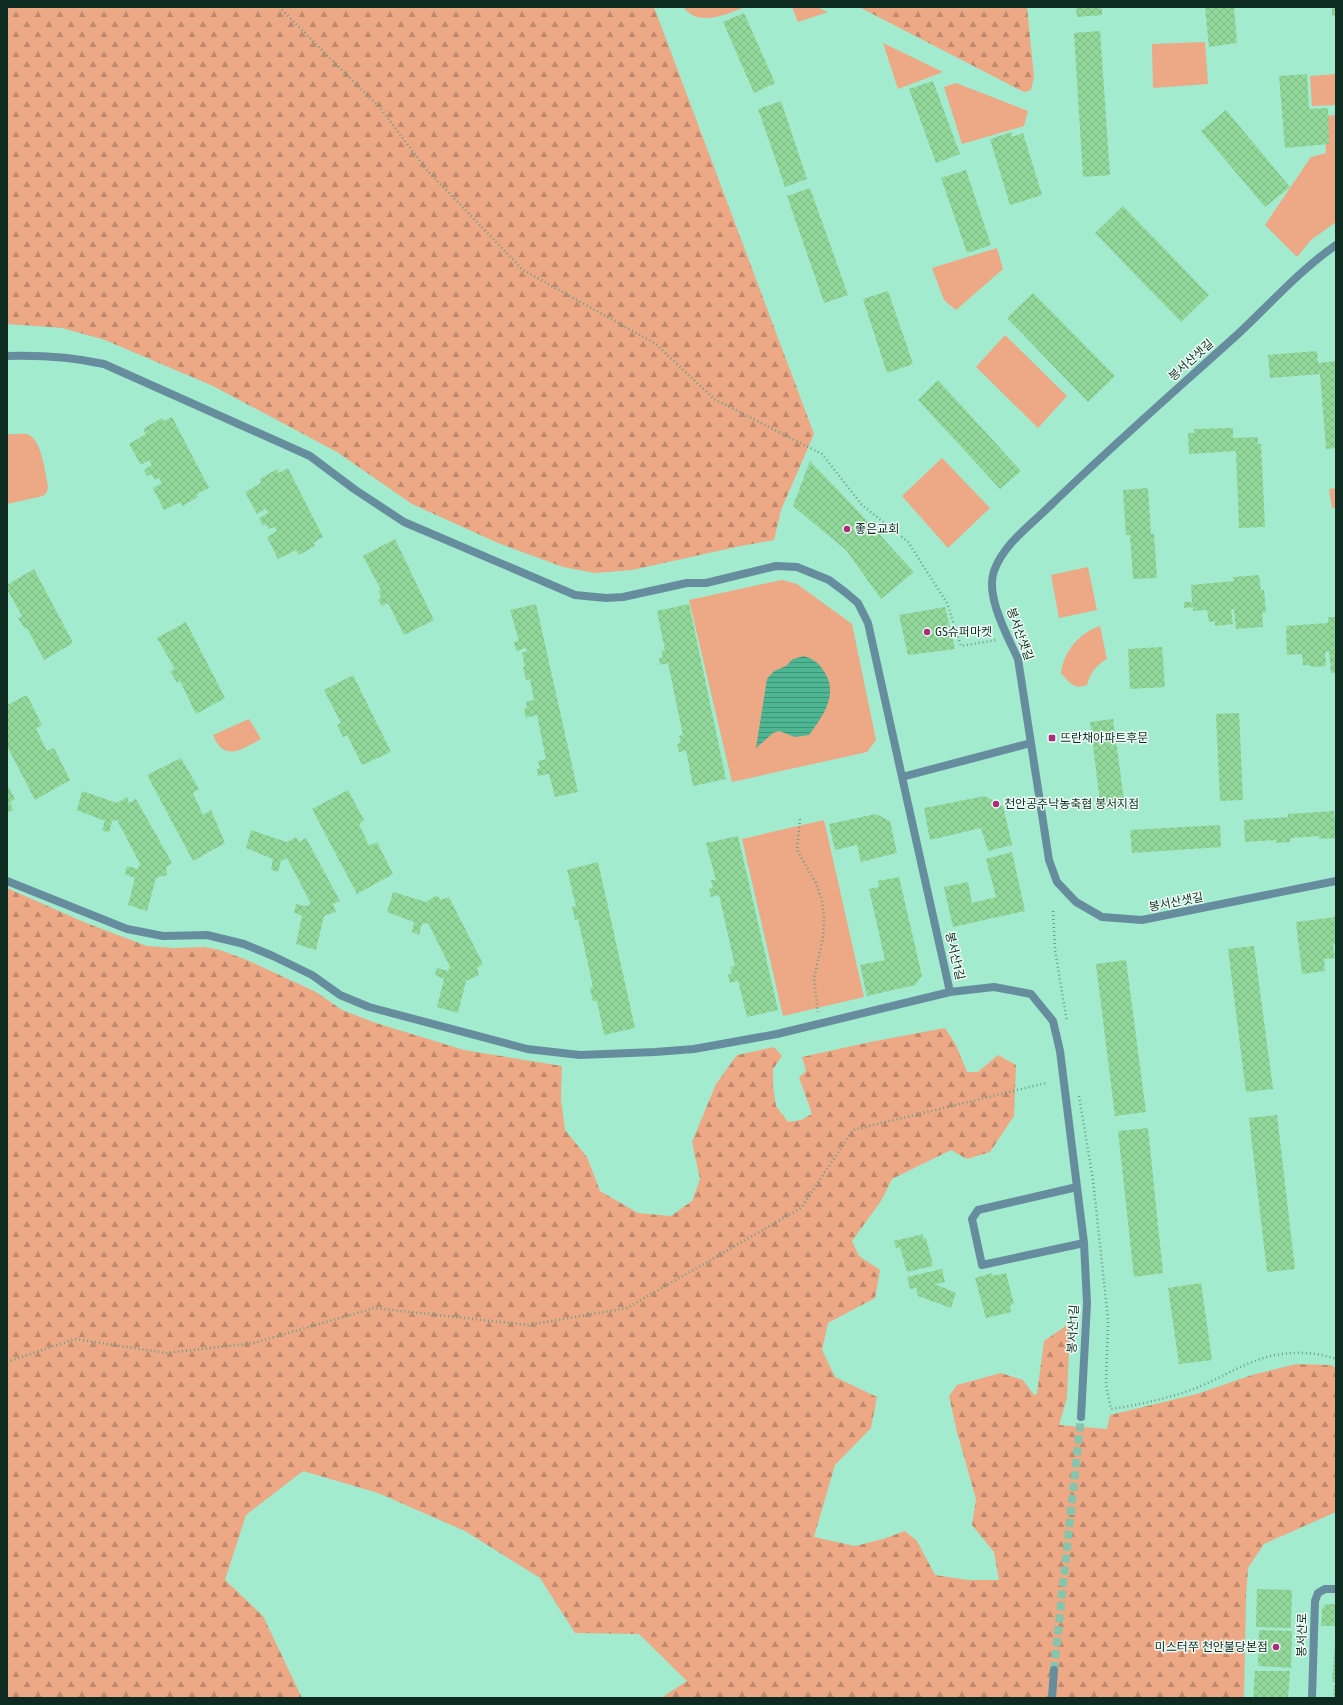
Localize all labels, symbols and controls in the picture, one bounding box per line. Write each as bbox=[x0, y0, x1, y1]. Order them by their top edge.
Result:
street label: 봉서산샛길 bbox=[1166, 336, 1216, 384]
place label: 좋은교회 bbox=[855, 522, 899, 536]
marker: 좋은교회 bbox=[842, 524, 852, 534]
street label: 봉서산샛길 bbox=[1004, 606, 1036, 662]
place label: GS슈퍼마켓 bbox=[935, 625, 992, 639]
marker: GS슈퍼마켓 bbox=[922, 627, 932, 637]
place label: 뜨란채아파트후문 bbox=[1060, 731, 1148, 745]
marker: 뜨란채아파트후문 bbox=[1047, 733, 1057, 743]
place label: 천안공주낙농축협 봉서지점 bbox=[1004, 797, 1139, 811]
marker: 천안공주낙농축협 봉서지점 bbox=[991, 799, 1001, 809]
street label: 봉서산샛길 bbox=[1148, 890, 1204, 914]
street label: 봉서산1길 bbox=[943, 931, 967, 981]
street label: 봉서산1길 bbox=[1065, 1304, 1081, 1354]
street label: 봉서산로 bbox=[1295, 1613, 1309, 1657]
place label: 미스터쭈 천안불당본점 bbox=[1155, 1640, 1268, 1654]
marker: 미스터쭈 천안불당본점 bbox=[1271, 1642, 1281, 1652]

